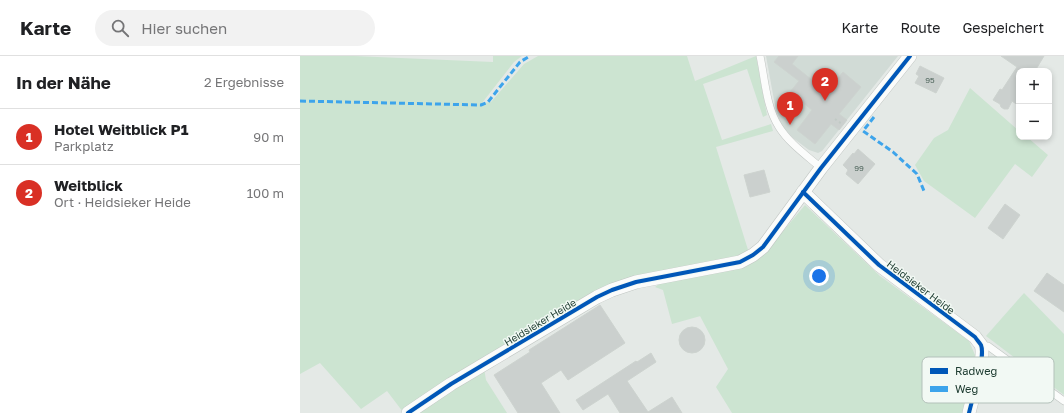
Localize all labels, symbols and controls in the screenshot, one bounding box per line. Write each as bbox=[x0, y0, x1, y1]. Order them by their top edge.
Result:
search box bbox=[95, 10, 375, 46]
text: Karte bbox=[20, 16, 71, 39]
icon: search bbox=[109, 17, 131, 39]
text: Hier suchen bbox=[141, 19, 227, 37]
text: Karte bbox=[842, 19, 878, 36]
text: Route bbox=[900, 19, 940, 36]
text: Gespeichert bbox=[962, 19, 1044, 36]
pin: 2 bbox=[812, 68, 838, 101]
map controls bbox=[1016, 68, 1052, 140]
button: + bbox=[1016, 68, 1052, 104]
text: In der Nähe bbox=[16, 72, 111, 93]
text: 2 Ergebnisse bbox=[204, 74, 284, 90]
house number: 95 bbox=[925, 75, 935, 85]
pin: 1 bbox=[777, 92, 803, 125]
button: − bbox=[1016, 104, 1052, 140]
text: Hotel Weitblick P1 bbox=[54, 120, 188, 138]
text: 1 bbox=[26, 129, 32, 145]
text: 90 m bbox=[253, 129, 284, 145]
text: Parkplatz bbox=[54, 138, 114, 154]
house number: 99 bbox=[854, 163, 864, 173]
text: Weitblick bbox=[54, 176, 123, 194]
text: 2 bbox=[25, 185, 33, 201]
text: 100 m bbox=[247, 185, 284, 201]
text: Ort · Heidsieker Heide bbox=[54, 194, 191, 210]
street label: Heidsieker Heide bbox=[885, 258, 957, 316]
your location bbox=[809, 266, 829, 286]
street label: Heidsieker Heide bbox=[502, 296, 578, 348]
legend bbox=[922, 357, 1054, 403]
text: Radweg bbox=[955, 364, 997, 377]
text: Weg bbox=[955, 382, 978, 395]

